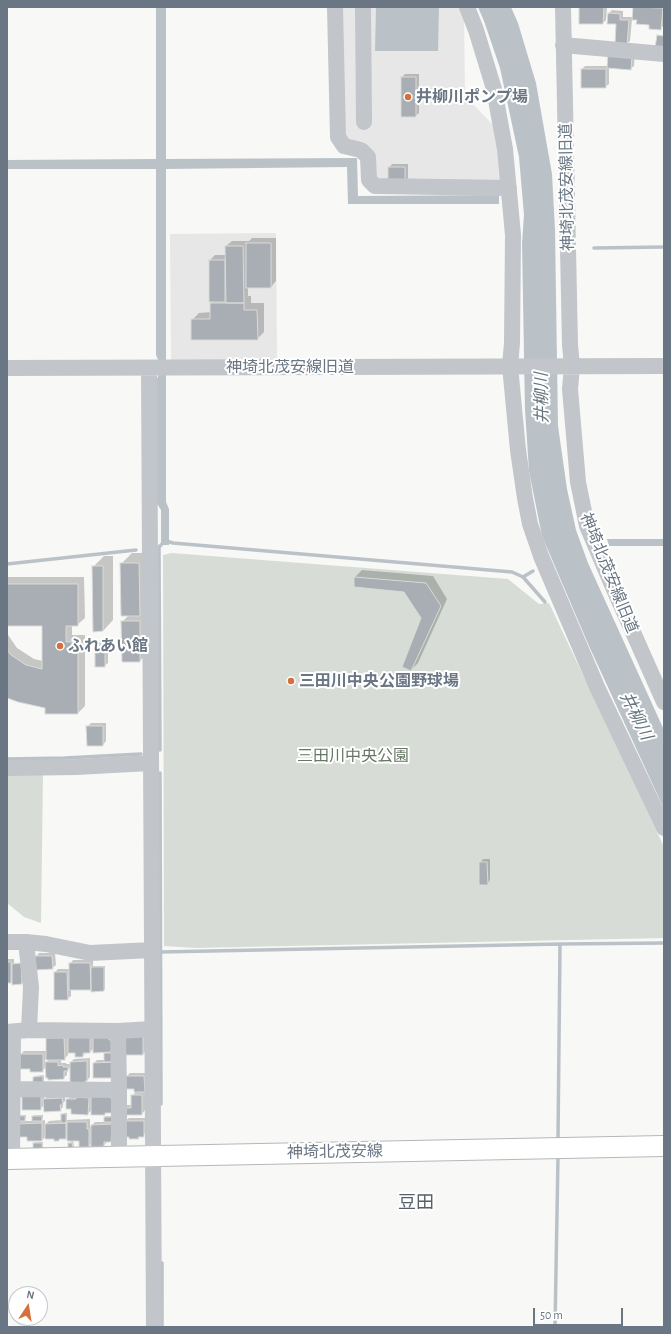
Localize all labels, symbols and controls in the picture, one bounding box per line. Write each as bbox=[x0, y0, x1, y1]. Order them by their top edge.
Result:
place label: 井柳川ポンプ場 bbox=[416, 87, 528, 107]
marker: 井柳川ポンプ場 bbox=[403, 92, 413, 102]
street label: 神埼北茂安線旧道 bbox=[556, 123, 578, 251]
street label: 神埼北茂安線旧道 bbox=[226, 357, 354, 377]
water label: 井柳川 bbox=[531, 372, 553, 424]
street label: 神埼北茂安線旧道 bbox=[576, 510, 642, 636]
place label: ふれあい館 bbox=[68, 636, 148, 656]
marker: ふれあい館 bbox=[55, 641, 65, 651]
place label: 三田川中央公園野球場 bbox=[299, 671, 459, 691]
marker: 三田川中央公園野球場 bbox=[286, 676, 296, 686]
water label: 井柳川 bbox=[615, 689, 657, 743]
park label: 三田川中央公園 bbox=[297, 746, 409, 766]
street label: 神埼北茂安線 bbox=[287, 1142, 383, 1162]
district label: 豆田 bbox=[398, 1192, 434, 1214]
north arrow bbox=[8, 1286, 48, 1326]
text: N bbox=[26, 1289, 35, 1301]
scale bar bbox=[535, 1300, 625, 1326]
text: 50 m bbox=[540, 1309, 563, 1321]

